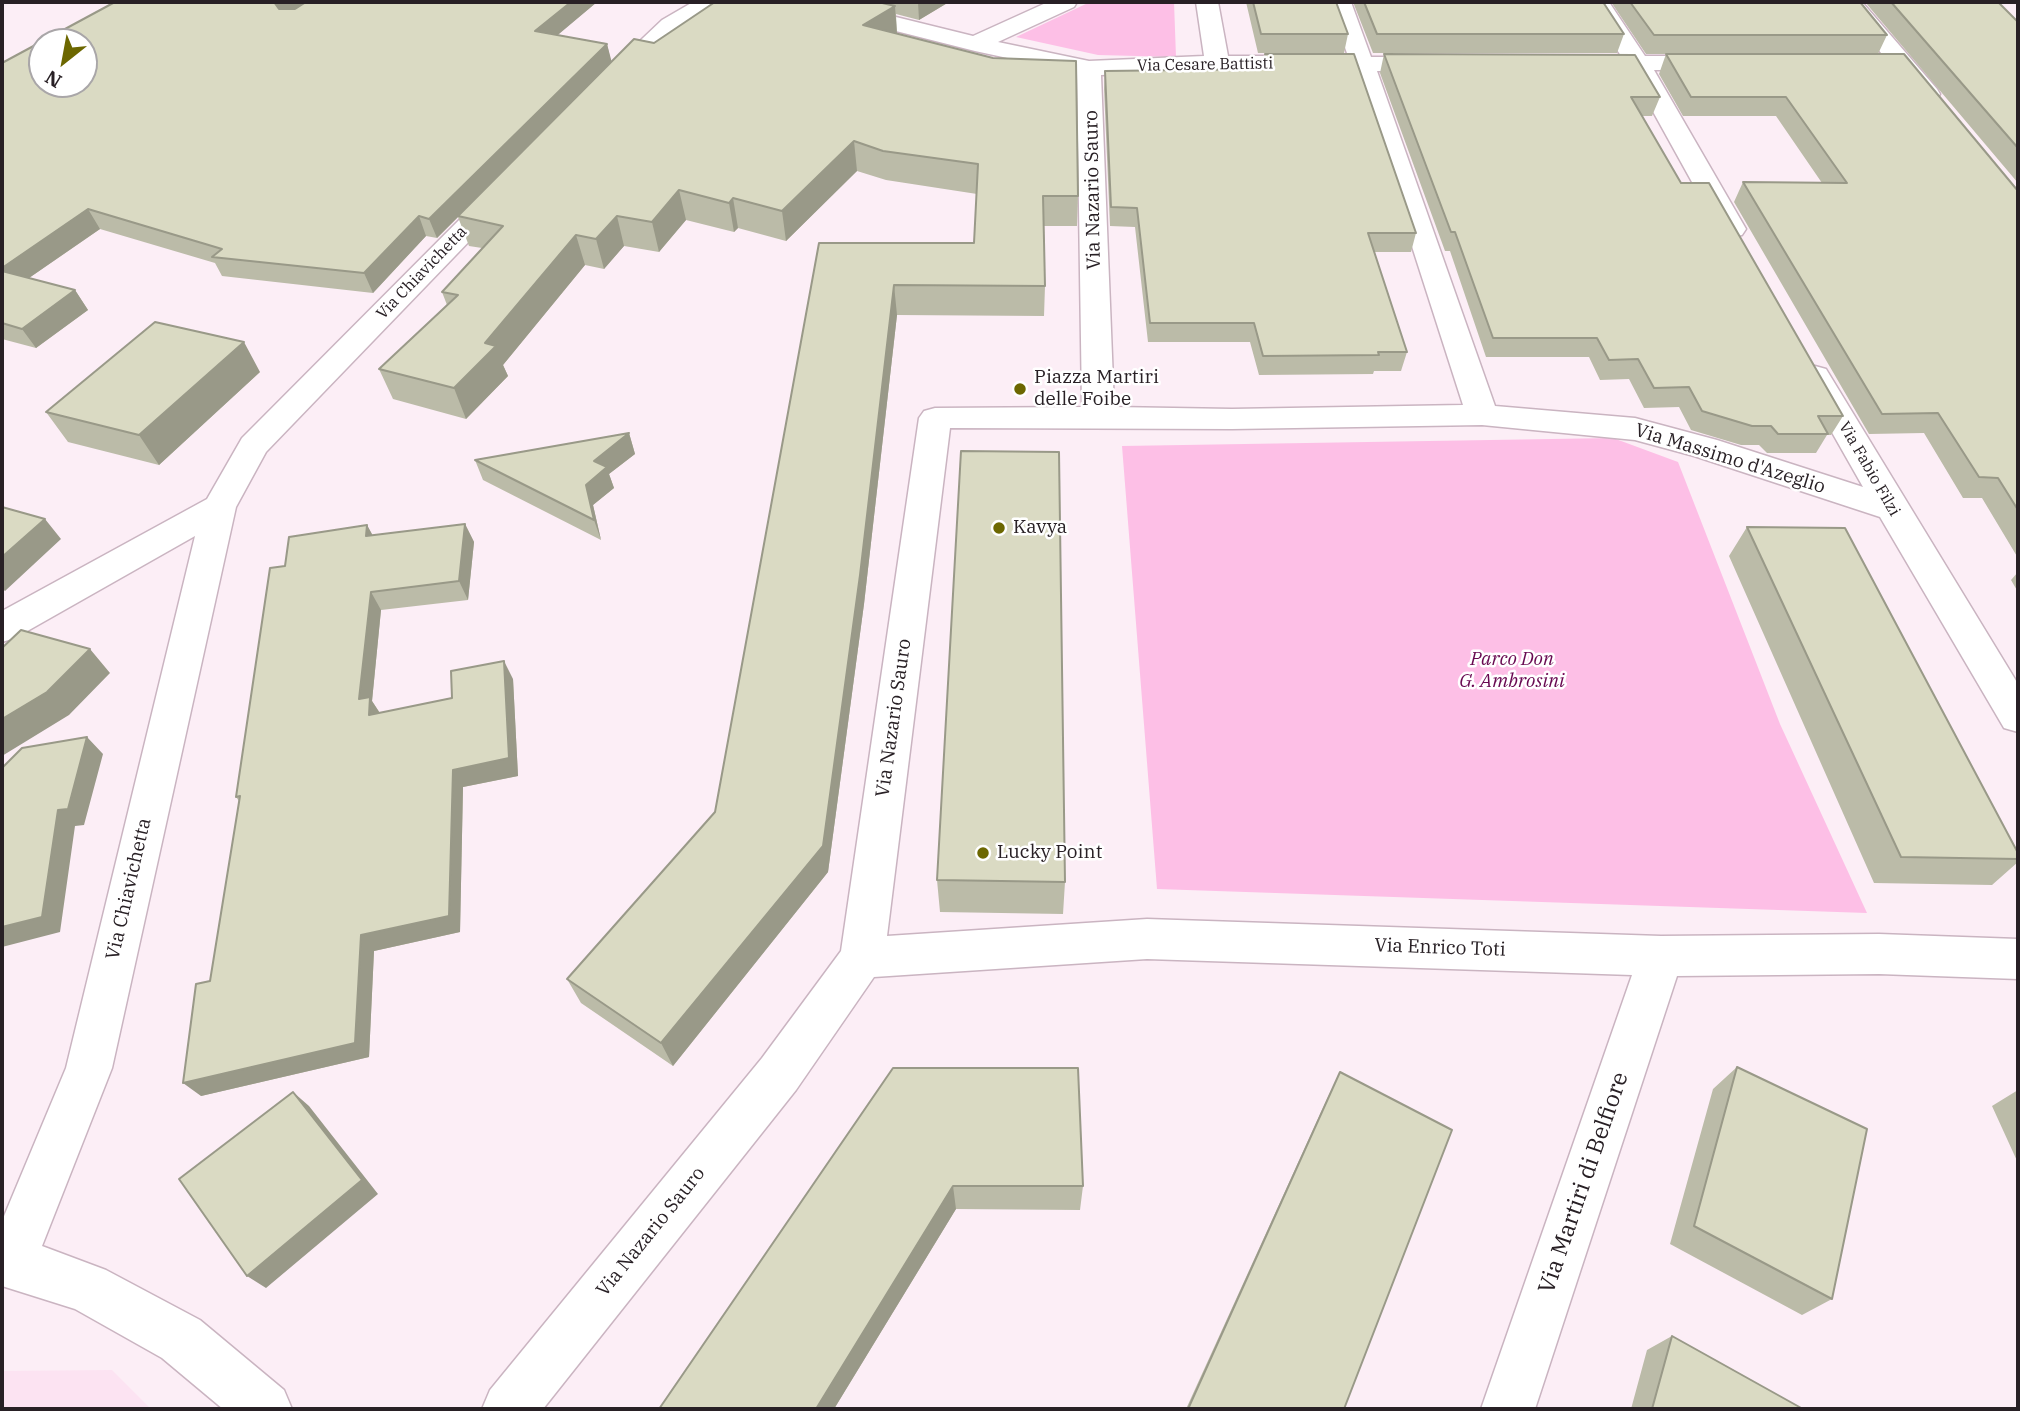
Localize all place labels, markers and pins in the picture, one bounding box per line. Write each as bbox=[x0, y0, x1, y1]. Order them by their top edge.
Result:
place label: Piazza Martiri delle Foibe bbox=[1034, 367, 1159, 411]
marker: Piazza Martiri delle Foibe bbox=[1012, 381, 1028, 397]
place label: Kavya bbox=[1013, 517, 1067, 539]
marker: Kavya bbox=[991, 520, 1007, 536]
place label: Lucky Point bbox=[997, 842, 1102, 864]
marker: Lucky Point bbox=[975, 845, 991, 861]

